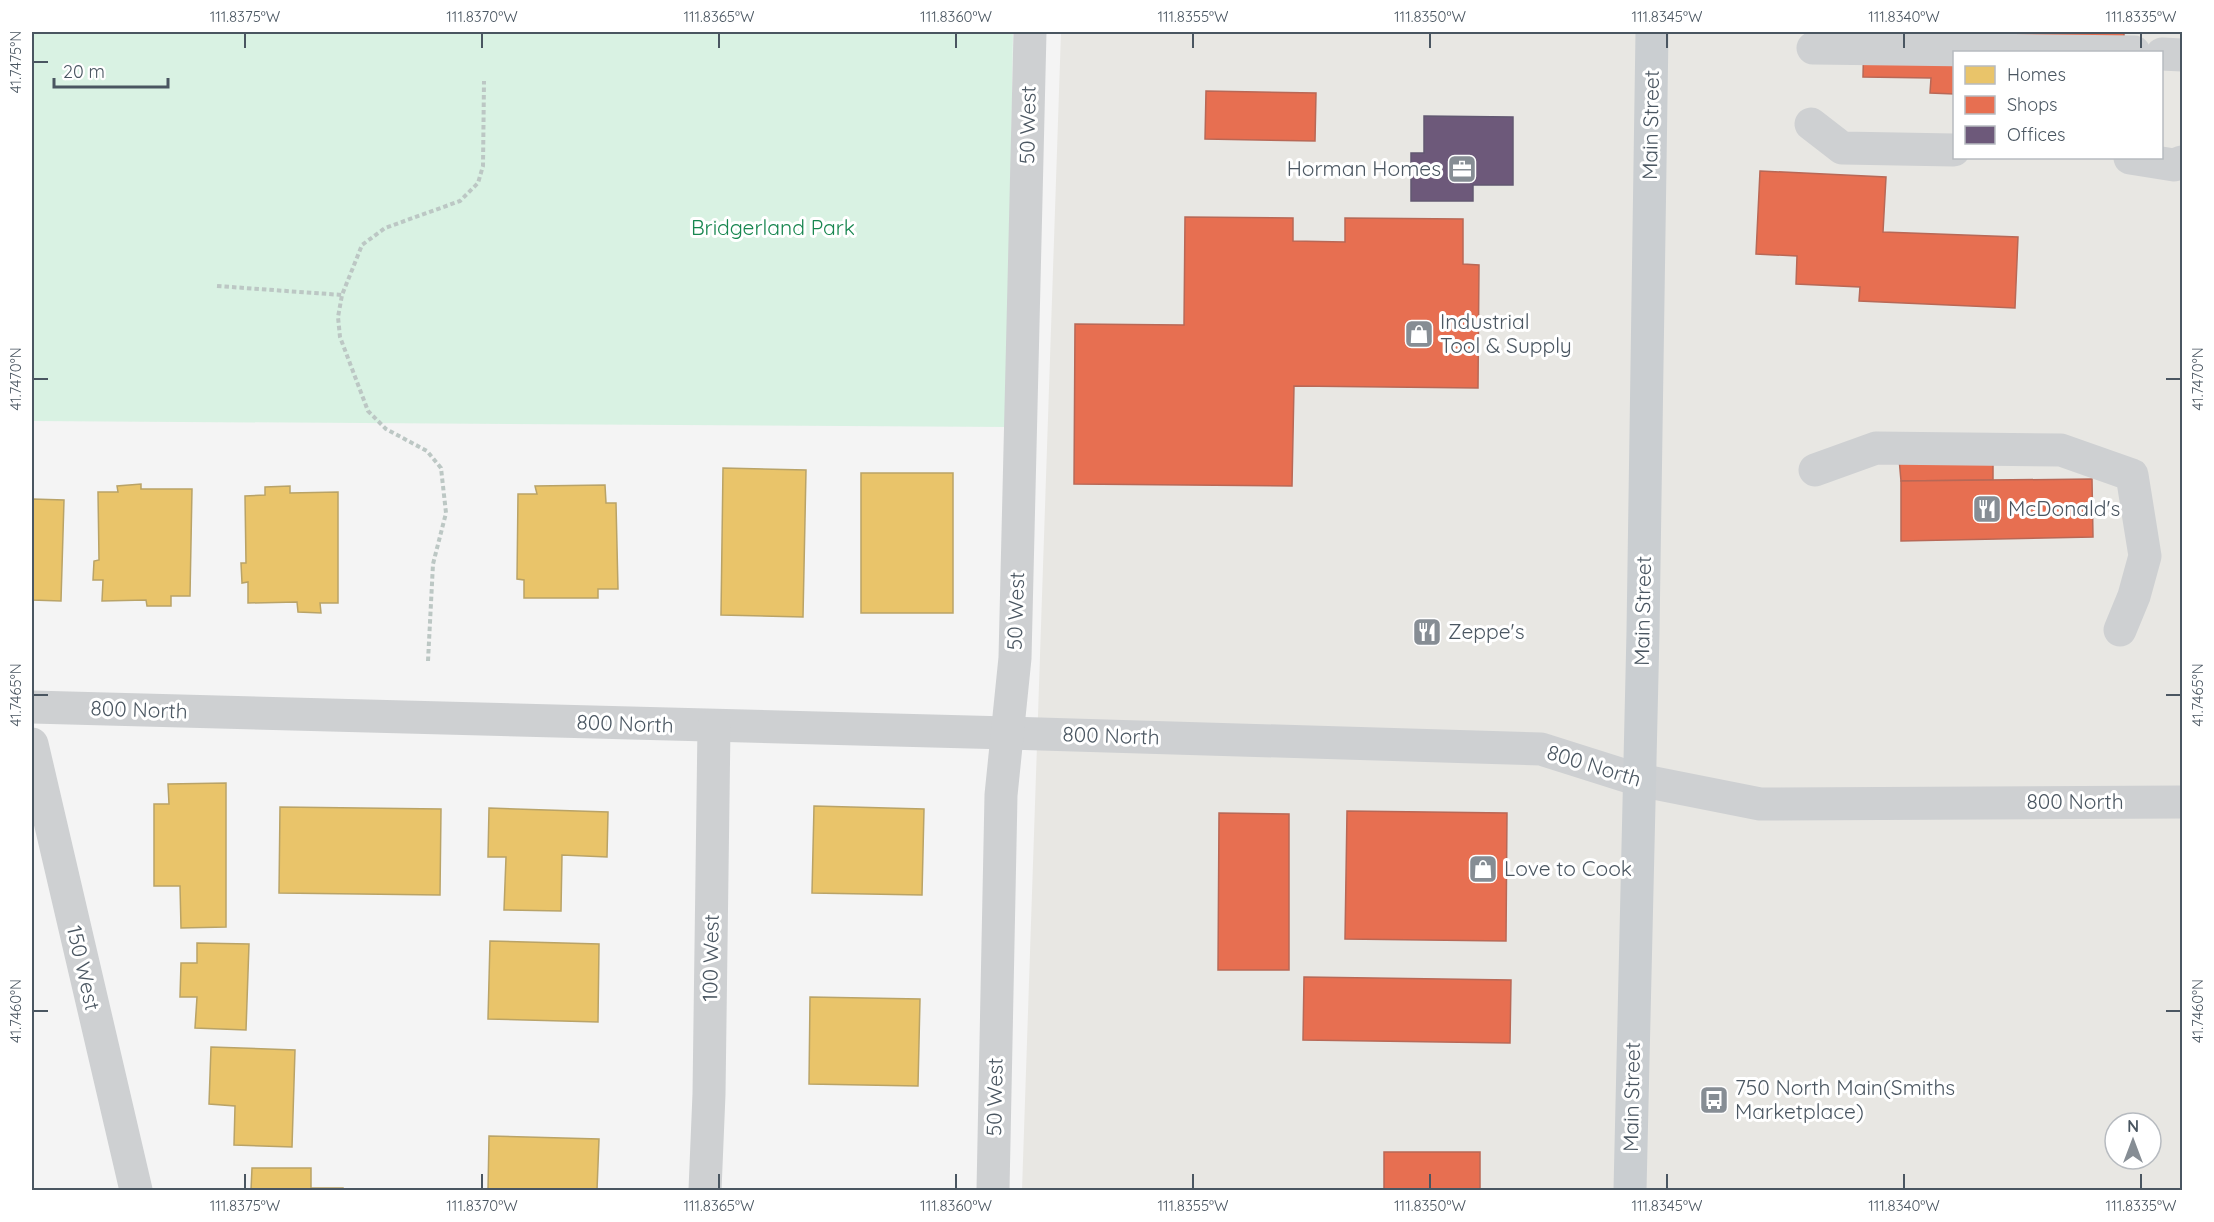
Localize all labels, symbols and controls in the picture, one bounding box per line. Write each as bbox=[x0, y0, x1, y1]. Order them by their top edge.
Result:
text: 111.8375°W bbox=[210, 7, 281, 26]
text: 111.8370°W bbox=[446, 7, 518, 26]
text: 111.8365°W bbox=[683, 7, 755, 26]
text: 111.8360°W bbox=[920, 7, 992, 26]
text: 111.8355°W bbox=[1157, 7, 1229, 26]
text: 111.8350°W bbox=[1394, 7, 1466, 26]
text: 111.8345°W bbox=[1632, 7, 1703, 26]
text: 111.8340°W bbox=[1868, 7, 1940, 26]
text: 111.8335°W bbox=[2106, 7, 2177, 26]
text: 41.7475°N bbox=[6, 31, 25, 93]
scale bar bbox=[54, 51, 168, 89]
legend bbox=[1953, 51, 2163, 159]
text: 20 m bbox=[63, 60, 105, 83]
text: Homes bbox=[2007, 63, 2066, 86]
street label: Main Street bbox=[1636, 70, 1664, 180]
street label: 50 West bbox=[1013, 86, 1041, 164]
text: Shops bbox=[2007, 93, 2058, 116]
text: Offices bbox=[2007, 123, 2066, 146]
office icon: Horman Homes bbox=[1446, 153, 1478, 185]
place label: Horman Homes bbox=[1287, 155, 1441, 181]
park label: Bridgerland Park bbox=[691, 214, 855, 240]
place label: Industrial Tool & Supply bbox=[1440, 308, 1572, 358]
shop icon: Industrial Tool & Supply bbox=[1403, 318, 1435, 350]
text: 41.7470°N bbox=[6, 347, 25, 411]
text: 41.7470°N bbox=[2188, 347, 2207, 411]
restaurant icon: McDonald's bbox=[1971, 493, 2003, 525]
place label: McDonald's bbox=[2008, 495, 2120, 521]
street label: Main Street bbox=[1628, 556, 1656, 666]
street label: 50 West bbox=[1001, 571, 1029, 651]
restaurant icon: Zeppe's bbox=[1411, 616, 1443, 648]
place label: Zeppe's bbox=[1448, 618, 1525, 644]
text: 41.7465°N bbox=[6, 663, 25, 727]
text: 41.7465°N bbox=[2188, 663, 2207, 727]
street label: 800 North bbox=[90, 694, 188, 724]
street label: 800 North bbox=[576, 708, 674, 738]
street label: 800 North bbox=[1062, 720, 1160, 750]
street label: 800 North bbox=[1544, 738, 1645, 792]
street label: 800 North bbox=[2026, 788, 2124, 814]
shop icon: Love to Cook bbox=[1467, 853, 1499, 885]
place label: Love to Cook bbox=[1504, 855, 1632, 881]
street label: 100 West bbox=[696, 914, 724, 1002]
street label: 150 West bbox=[62, 923, 106, 1013]
text: 41.7460°N bbox=[6, 979, 25, 1043]
text: 41.7460°N bbox=[2188, 979, 2207, 1043]
street label: Main Street bbox=[1617, 1042, 1645, 1152]
street label: 50 West bbox=[980, 1058, 1008, 1136]
place label: 750 North Main(Smiths Marketplace) bbox=[1735, 1074, 1955, 1124]
bus stop icon: 750 North Main(Smiths Marketplace) bbox=[1698, 1084, 1730, 1116]
north arrow bbox=[2103, 1111, 2163, 1171]
text: N bbox=[2127, 1116, 2139, 1136]
text: 111.8375°W bbox=[210, 1196, 281, 1215]
text: 111.8370°W bbox=[446, 1196, 518, 1215]
text: 111.8365°W bbox=[683, 1196, 755, 1215]
text: 111.8360°W bbox=[920, 1196, 992, 1215]
text: 111.8355°W bbox=[1157, 1196, 1229, 1215]
text: 111.8350°W bbox=[1394, 1196, 1466, 1215]
text: 111.8345°W bbox=[1632, 1196, 1703, 1215]
text: 111.8340°W bbox=[1868, 1196, 1940, 1215]
text: 111.8335°W bbox=[2106, 1196, 2177, 1215]

